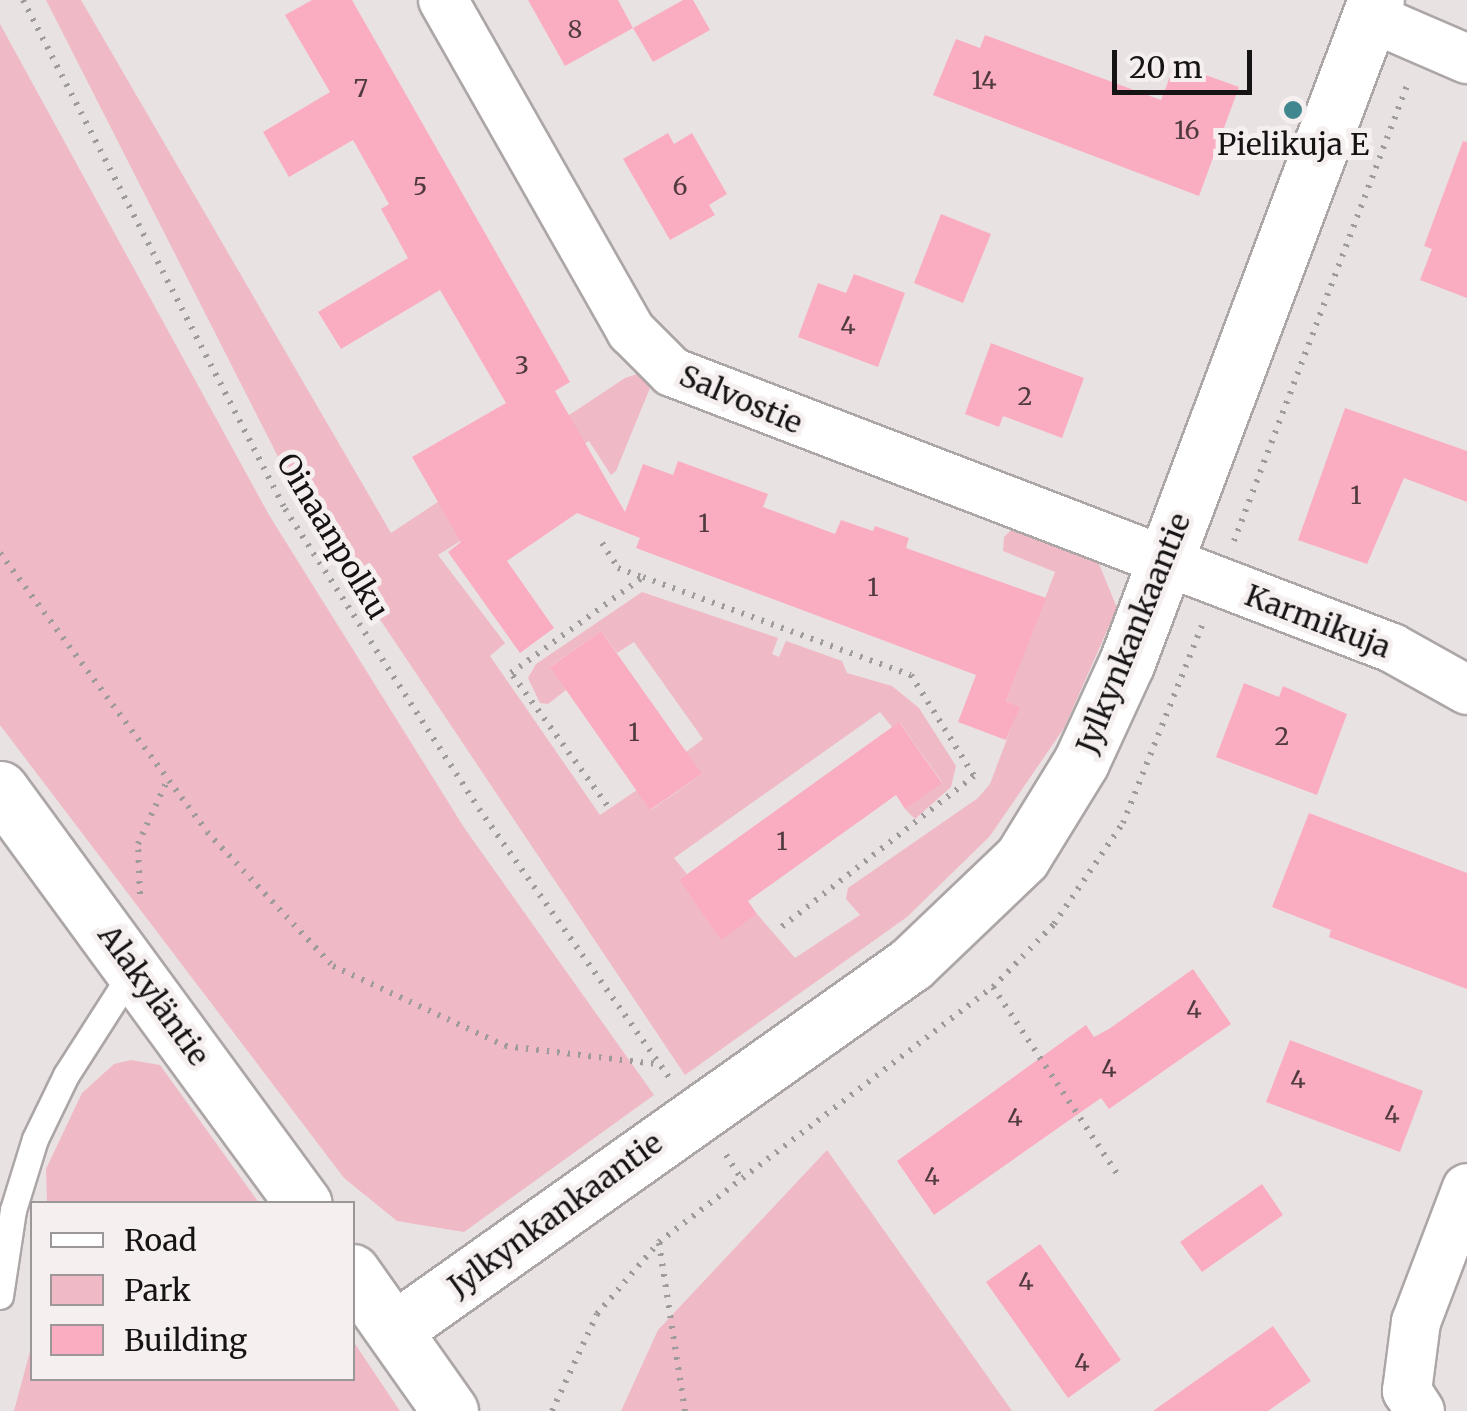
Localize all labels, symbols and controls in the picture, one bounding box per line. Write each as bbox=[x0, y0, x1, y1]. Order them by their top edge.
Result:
house number: 8 bbox=[568, 14, 582, 44]
scale bar bbox=[1117, 30, 1257, 92]
text: 20 m bbox=[1129, 48, 1202, 86]
house number: 14 bbox=[971, 65, 997, 95]
house number: 7 bbox=[354, 73, 368, 103]
marker: Pielikuja E bbox=[1282, 99, 1304, 121]
house number: 16 bbox=[1174, 115, 1200, 145]
place label: Pielikuja E bbox=[1217, 126, 1369, 162]
house number: 5 bbox=[413, 171, 427, 201]
house number: 6 bbox=[672, 171, 688, 201]
house number: 4 bbox=[840, 310, 856, 340]
house number: 3 bbox=[515, 350, 529, 380]
street label: Salvostie bbox=[674, 357, 808, 441]
house number: 2 bbox=[1018, 381, 1032, 411]
street label: Oinaanpolku bbox=[269, 447, 397, 625]
house number: 1 bbox=[1350, 480, 1362, 510]
house number: 1 bbox=[698, 508, 710, 538]
street label: Jylkynkankaantie bbox=[1068, 508, 1198, 758]
house number: 1 bbox=[867, 572, 879, 602]
street label: Karmikuja bbox=[1240, 577, 1396, 665]
house number: 1 bbox=[628, 717, 640, 747]
house number: 2 bbox=[1275, 721, 1289, 751]
house number: 1 bbox=[776, 826, 788, 856]
street label: Alakyläntie bbox=[91, 918, 217, 1072]
house number: 4 bbox=[1186, 994, 1202, 1024]
house number: 4 bbox=[1101, 1053, 1117, 1083]
house number: 4 bbox=[1290, 1064, 1306, 1094]
house number: 4 bbox=[1384, 1099, 1400, 1129]
house number: 4 bbox=[1007, 1102, 1023, 1132]
street label: Jylkynkankaantie bbox=[441, 1124, 669, 1304]
house number: 4 bbox=[924, 1161, 940, 1191]
legend bbox=[30, 1201, 355, 1381]
text: Road bbox=[124, 1221, 197, 1259]
house number: 4 bbox=[1018, 1266, 1034, 1296]
text: Park bbox=[124, 1271, 191, 1309]
text: Building bbox=[124, 1321, 247, 1359]
house number: 4 bbox=[1074, 1347, 1090, 1377]

